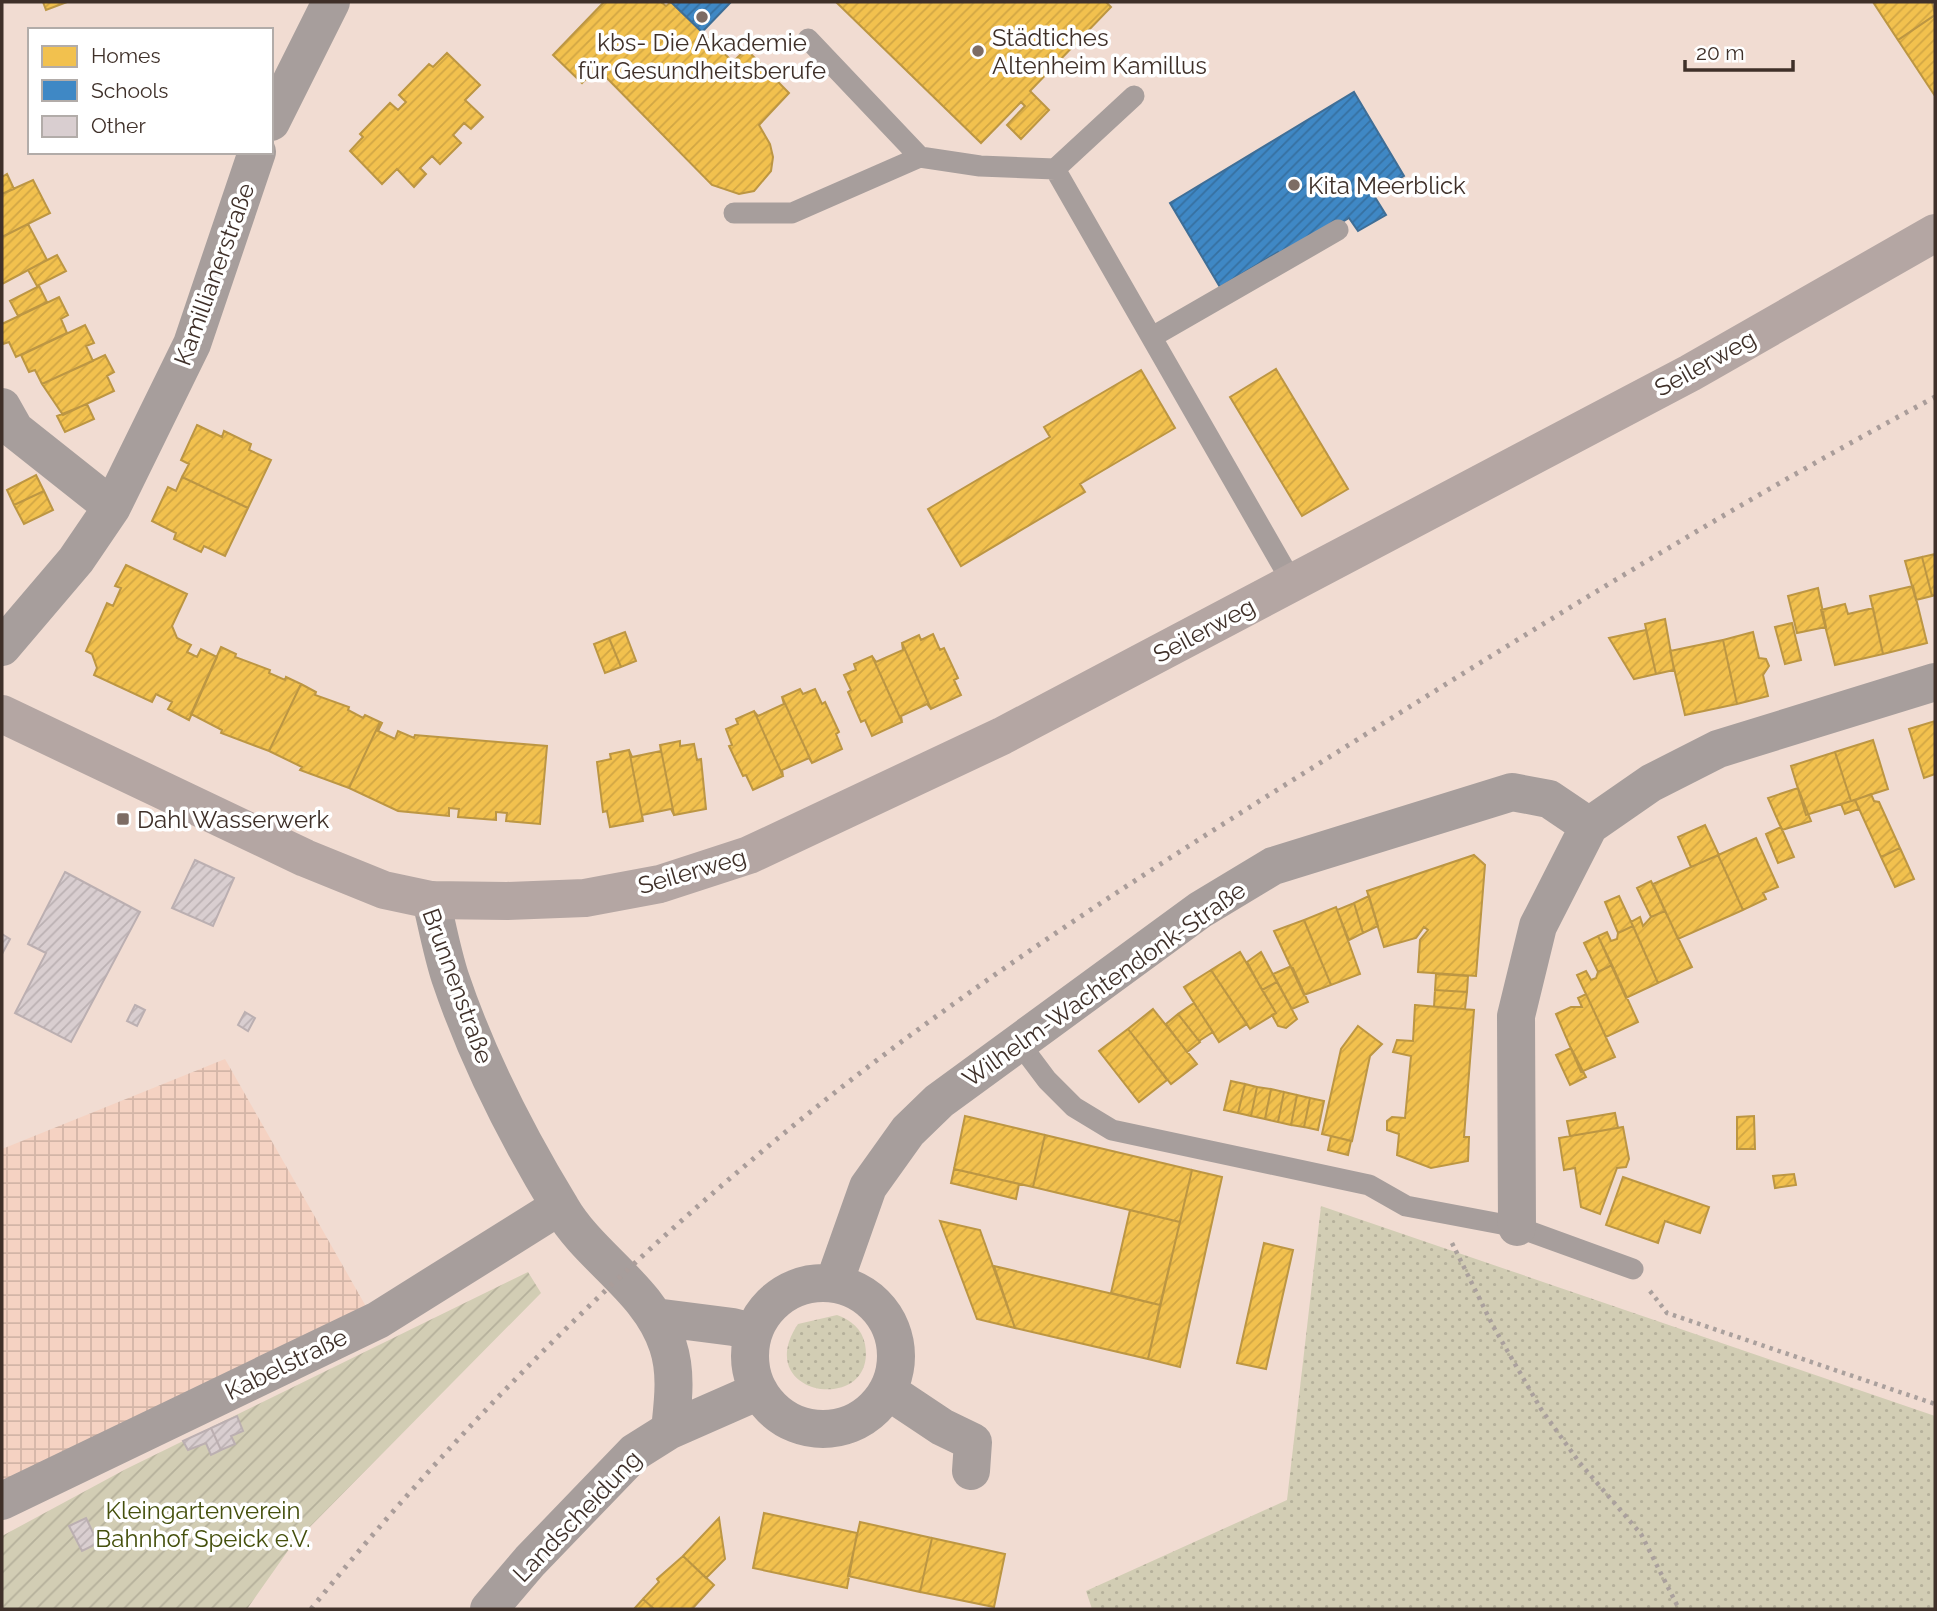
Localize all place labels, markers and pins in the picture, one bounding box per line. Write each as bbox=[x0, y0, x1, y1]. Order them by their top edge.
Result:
marker: kbs- Die Akademie für Gesundheitsberufe bbox=[694, 9, 710, 25]
place label: Städtiches Altenheim Kamillus bbox=[992, 23, 1207, 80]
place label: kbs- Die Akademie für Gesundheitsberufe bbox=[578, 28, 826, 85]
marker: Städtiches Altenheim Kamillus bbox=[970, 43, 986, 59]
place label: Kita Meerblick bbox=[1308, 171, 1466, 200]
marker: Kita Meerblick bbox=[1286, 177, 1302, 193]
place label: Dahl Wasserwerk bbox=[137, 805, 329, 834]
marker: Dahl Wasserwerk bbox=[115, 811, 131, 827]

